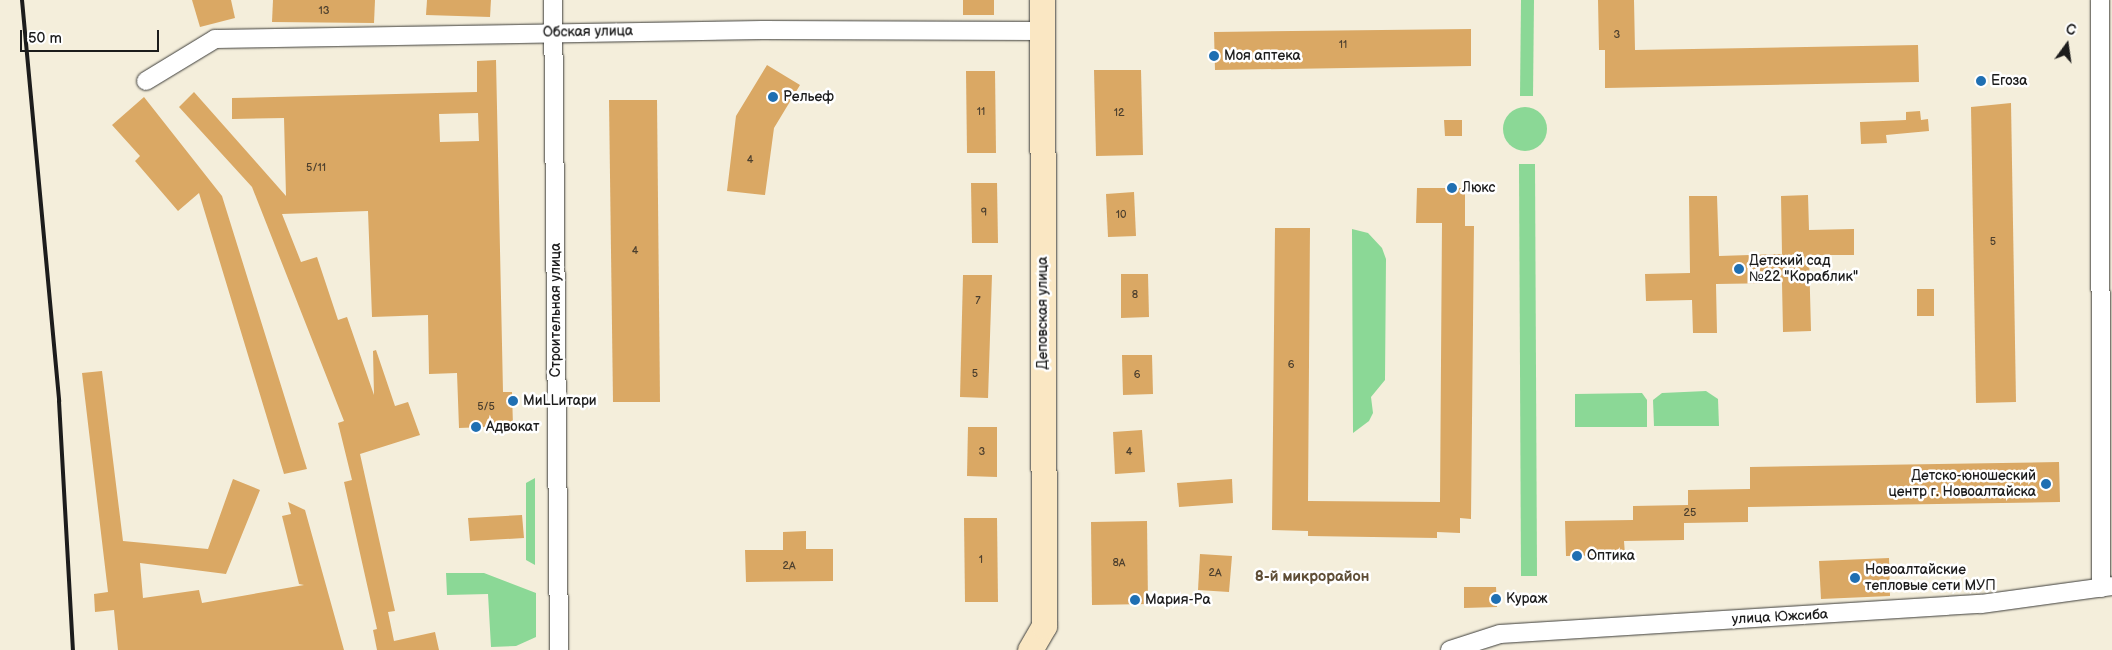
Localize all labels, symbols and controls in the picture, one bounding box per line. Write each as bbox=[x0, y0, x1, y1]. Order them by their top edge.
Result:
house number: 13 bbox=[318, 4, 330, 18]
scale bar bbox=[22, 20, 161, 52]
north arrow bbox=[2042, 20, 2092, 70]
text: С bbox=[2064, 21, 2078, 39]
street label: Обская улица bbox=[543, 23, 633, 41]
house number: 3 bbox=[1614, 28, 1620, 42]
text: 50 m bbox=[28, 29, 62, 48]
house number: 11 bbox=[1339, 38, 1347, 52]
place label: Моя аптека bbox=[1224, 48, 1301, 64]
marker: Моя аптека bbox=[1208, 50, 1220, 62]
place label: Егоза bbox=[1991, 73, 2027, 89]
marker: Егоза bbox=[1975, 75, 1987, 87]
place label: Рельеф bbox=[783, 89, 834, 105]
marker: Рельеф bbox=[767, 91, 779, 103]
house number: 11 bbox=[977, 105, 985, 119]
house number: 12 bbox=[1114, 106, 1124, 120]
house number: 4 bbox=[747, 153, 753, 167]
house number: 5/11 bbox=[306, 161, 326, 175]
place label: Люкс bbox=[1462, 180, 1495, 196]
marker: Люкс bbox=[1446, 182, 1458, 194]
house number: 9 bbox=[981, 206, 987, 220]
house number: 10 bbox=[1116, 208, 1126, 222]
house number: 5 bbox=[1990, 235, 1996, 249]
street label: Строительная улица bbox=[548, 243, 564, 377]
house number: 4 bbox=[632, 244, 638, 258]
place label: Детский сад №22 "Кораблик" bbox=[1749, 253, 1858, 286]
street label: Деповская улица bbox=[1035, 256, 1051, 370]
marker: Детский сад №22 "Кораблик" bbox=[1733, 263, 1745, 275]
house number: 8 bbox=[1132, 288, 1138, 302]
house number: 7 bbox=[975, 294, 981, 308]
house number: 6 bbox=[1288, 358, 1294, 372]
house number: 5 bbox=[972, 367, 978, 381]
house number: 6 bbox=[1134, 368, 1140, 382]
place label: МиLLитари bbox=[523, 393, 597, 409]
marker: МиLLитари bbox=[507, 395, 519, 407]
house number: 5/5 bbox=[477, 400, 495, 414]
place label: Адвокат bbox=[486, 419, 540, 435]
marker: Адвокат bbox=[470, 421, 482, 433]
house number: 3 bbox=[979, 445, 985, 459]
house number: 4 bbox=[1126, 445, 1132, 459]
place label: Детско-юношеский центр г. Новоалтайска bbox=[1888, 468, 2036, 501]
marker: Детско-юношеский центр г. Новоалтайска bbox=[2040, 478, 2052, 490]
house number: 25 bbox=[1684, 506, 1696, 520]
place label: Оптика bbox=[1587, 548, 1635, 564]
marker: Оптика bbox=[1571, 550, 1583, 562]
house number: 1 bbox=[979, 553, 983, 567]
house number: 8А bbox=[1112, 556, 1126, 570]
house number: 2А bbox=[782, 559, 796, 573]
place label: Новоалтайские тепловые сети МУП bbox=[1865, 562, 1996, 594]
house number: 2А bbox=[1208, 566, 1222, 580]
district label: 8-й микрорайон bbox=[1255, 568, 1369, 586]
marker: Новоалтайские тепловые сети МУП bbox=[1849, 572, 1861, 584]
place label: Кураж bbox=[1506, 591, 1547, 607]
place label: Мария-Ра bbox=[1145, 592, 1211, 608]
marker: Кураж bbox=[1490, 593, 1502, 605]
marker: Мария-Ра bbox=[1129, 594, 1141, 606]
street label: улица Южсиба bbox=[1731, 606, 1829, 628]

